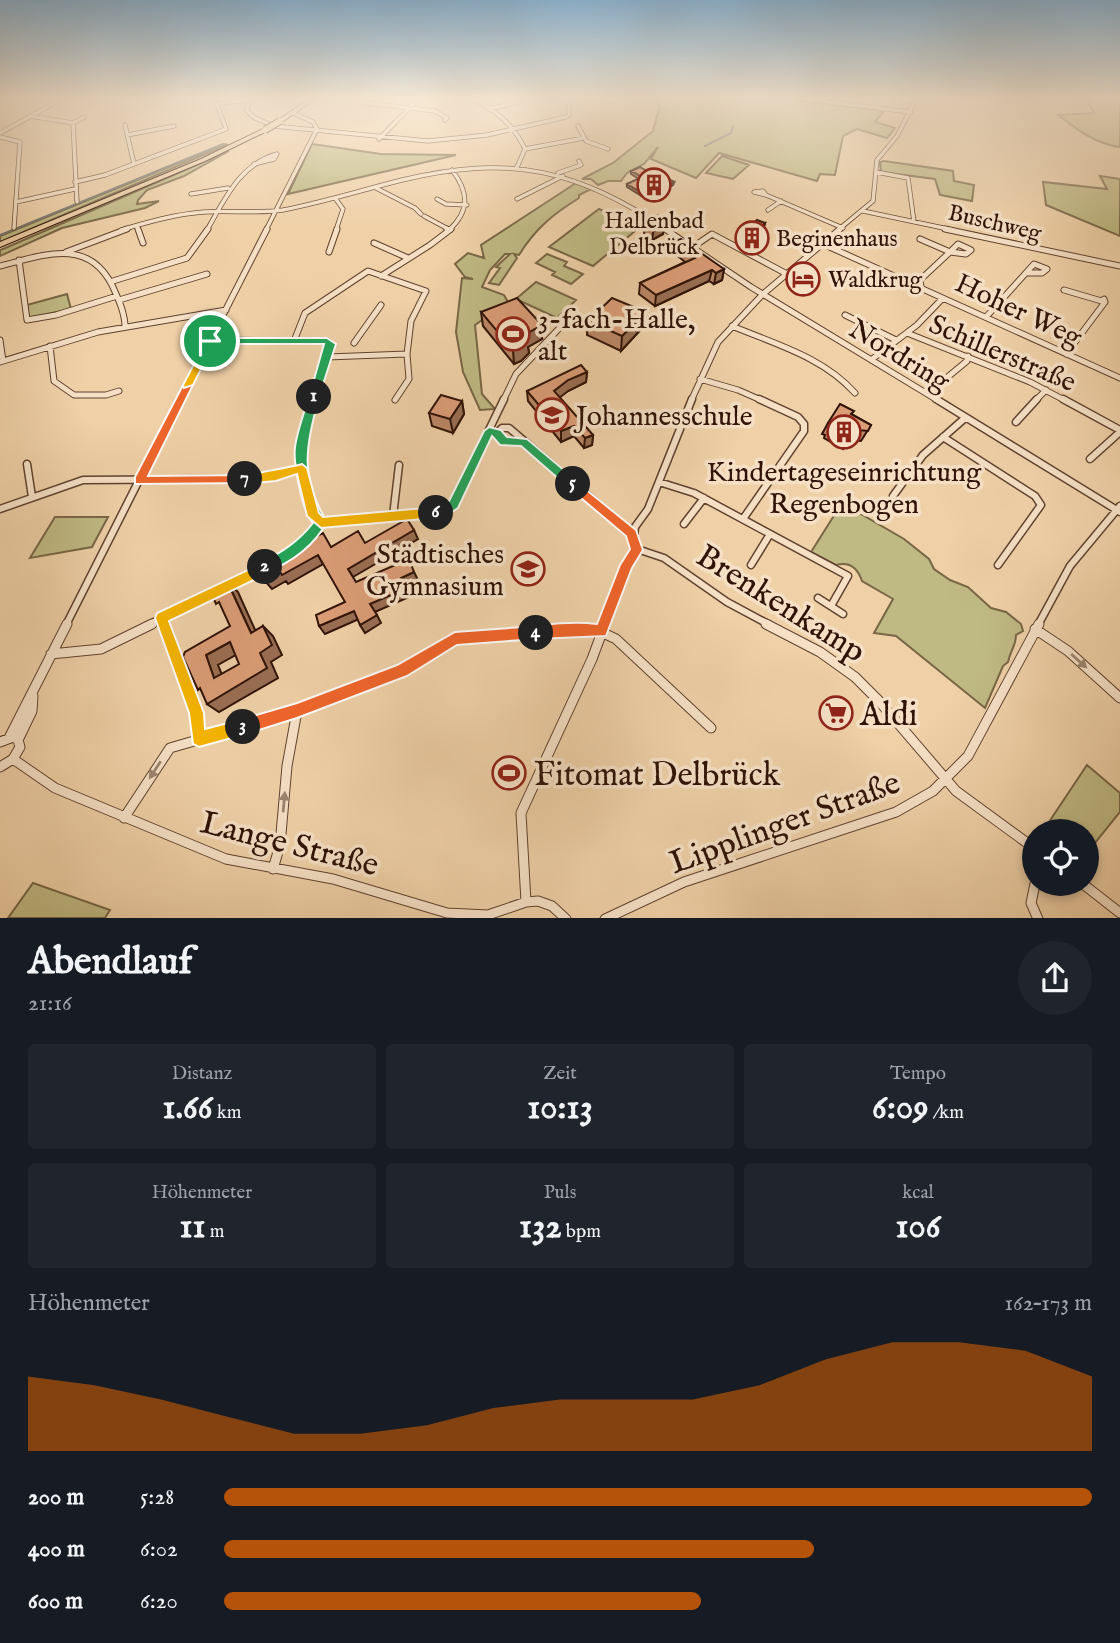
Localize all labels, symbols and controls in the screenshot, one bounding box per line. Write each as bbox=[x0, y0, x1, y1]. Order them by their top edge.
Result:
building icon: Hallenbad Delbrück bbox=[635, 166, 673, 204]
street label: Buschweg bbox=[945, 199, 1045, 248]
place label: Hallenbad Delbrück bbox=[604, 207, 704, 262]
building icon: Beginenhaus bbox=[733, 219, 771, 257]
place label: Beginenhaus bbox=[776, 225, 898, 254]
hotel icon: Waldkrug bbox=[784, 260, 822, 298]
place label: Waldkrug bbox=[828, 266, 923, 295]
street label: Hoher Weg bbox=[949, 267, 1088, 356]
place label: 3-fach-Halle, alt bbox=[538, 303, 695, 370]
street label: Schillerstraße bbox=[923, 308, 1081, 401]
pin bbox=[180, 311, 240, 371]
street label: Nordring bbox=[842, 312, 956, 400]
sports icon: 3-fach-Halle, alt bbox=[494, 315, 532, 353]
icon: arrive bbox=[191, 322, 229, 360]
pin: 1 bbox=[296, 380, 332, 414]
text: 1 bbox=[310, 384, 317, 408]
school or university icon: Johannesschule bbox=[533, 396, 571, 434]
place label: Johannesschule bbox=[573, 400, 753, 435]
building icon: Kindertageseinrichtung Regenbogen bbox=[825, 413, 863, 451]
place label: Kindertageseinrichtung Regenbogen bbox=[707, 456, 982, 523]
pin: 7 bbox=[228, 462, 262, 496]
text: 7 bbox=[240, 466, 249, 490]
pin: 5 bbox=[556, 466, 590, 502]
text: 5 bbox=[569, 471, 576, 495]
pin: 6 bbox=[418, 496, 453, 530]
text: 6 bbox=[431, 500, 440, 524]
street label: Brenkenkamp bbox=[688, 536, 873, 673]
place label: Städtisches Gymnasium bbox=[366, 538, 504, 605]
pin: 2 bbox=[247, 550, 282, 584]
school or university icon: Städtisches Gymnasium bbox=[509, 550, 547, 588]
text: 2 bbox=[260, 554, 269, 578]
pin: 4 bbox=[518, 616, 554, 650]
text: 4 bbox=[531, 620, 540, 644]
one-way arrow bbox=[1070, 653, 1088, 669]
supermarket icon: Aldi bbox=[817, 694, 855, 732]
place label: Aldi bbox=[859, 695, 918, 737]
pin: 3 bbox=[226, 710, 260, 744]
text: 3 bbox=[239, 714, 246, 738]
sports icon: Fitomat Delbrück bbox=[490, 754, 528, 792]
place label: Fitomat Delbrück bbox=[534, 755, 781, 797]
one-way arrow bbox=[149, 761, 162, 780]
street label: Lipplinger Straße bbox=[664, 763, 906, 885]
one-way arrow bbox=[279, 790, 290, 812]
street label: Lange Straße bbox=[196, 802, 383, 887]
map controls bbox=[1022, 819, 1099, 896]
button: locate bbox=[1022, 819, 1099, 896]
text: Abendlauf bbox=[28, 939, 192, 987]
button: share bbox=[1018, 941, 1092, 1015]
text: 21:16 bbox=[28, 989, 72, 1018]
text: Distanz bbox=[172, 1062, 232, 1086]
text: Zeit bbox=[543, 1062, 577, 1086]
text: Tempo bbox=[890, 1062, 946, 1086]
text: 1.66 bbox=[162, 1086, 213, 1131]
text: 10:13 bbox=[527, 1086, 593, 1131]
text: 6:09 bbox=[872, 1086, 929, 1131]
text: km bbox=[213, 1101, 242, 1125]
text: /km bbox=[929, 1101, 964, 1125]
text: Höhenmeter bbox=[152, 1181, 252, 1205]
text: Puls bbox=[544, 1181, 576, 1205]
text: kcal bbox=[902, 1181, 934, 1205]
text: 11 bbox=[180, 1205, 206, 1250]
text: 132 bbox=[519, 1205, 562, 1250]
text: 106 bbox=[896, 1205, 940, 1250]
text: m bbox=[206, 1220, 224, 1244]
text: bpm bbox=[562, 1220, 601, 1244]
text: Höhenmeter bbox=[28, 1289, 150, 1318]
text: 162–173 m bbox=[1005, 1289, 1092, 1318]
text: 200 m bbox=[28, 1483, 84, 1512]
text: 5:28 bbox=[140, 1483, 174, 1512]
text: 400 m bbox=[28, 1535, 85, 1564]
text: 6:02 bbox=[140, 1535, 178, 1564]
text: 600 m bbox=[28, 1587, 83, 1616]
text: 6:20 bbox=[140, 1587, 178, 1616]

